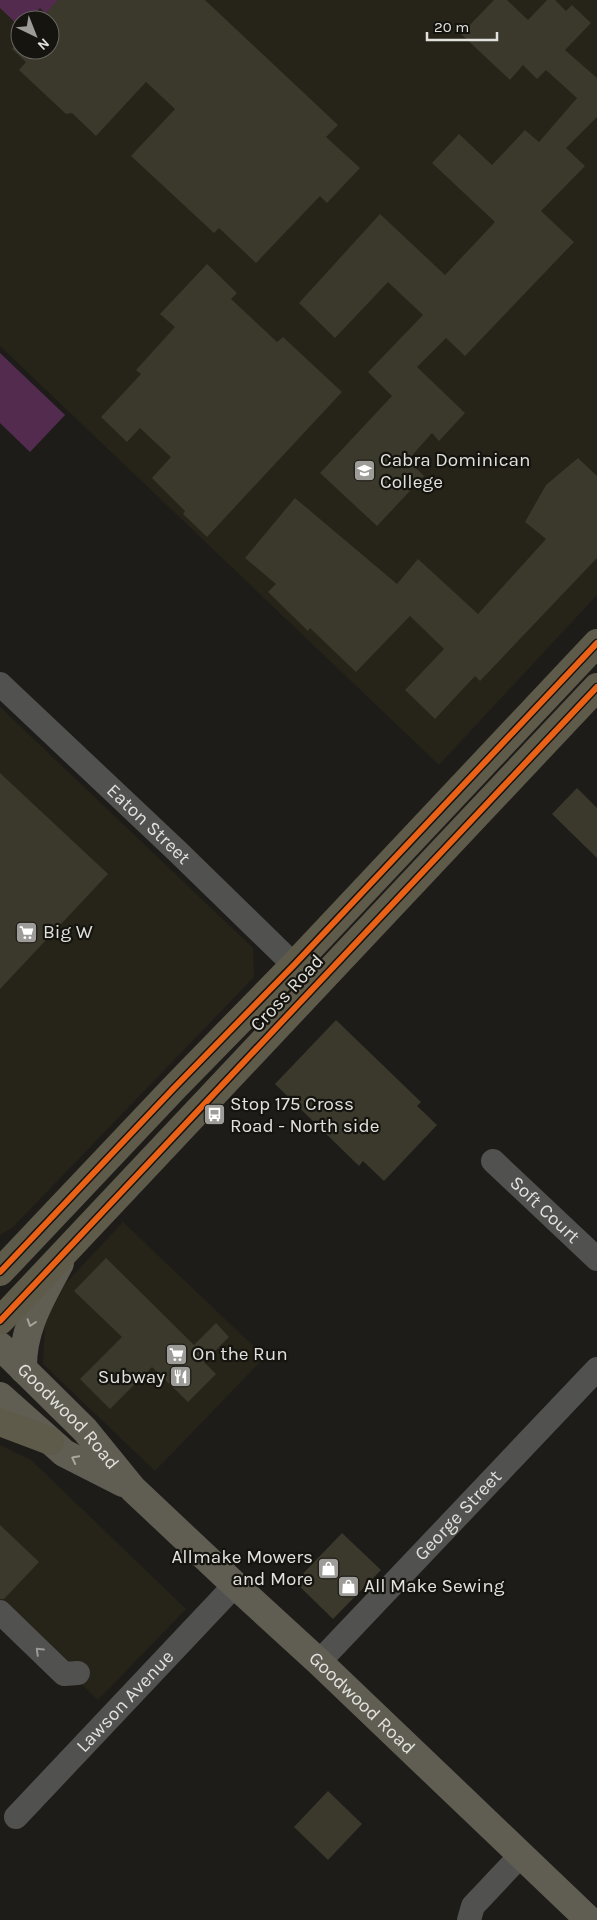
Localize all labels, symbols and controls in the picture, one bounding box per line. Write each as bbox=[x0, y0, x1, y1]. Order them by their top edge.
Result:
north arrow bbox=[10, 10, 60, 60]
scale bar bbox=[427, 10, 497, 42]
text: 20 m bbox=[434, 18, 469, 36]
text: N bbox=[34, 34, 53, 54]
place label: Cabra Dominican College bbox=[380, 449, 530, 493]
school or university icon: Cabra Dominican College bbox=[352, 459, 376, 483]
street label: Eaton Street bbox=[102, 779, 195, 869]
supermarket icon: Big W bbox=[15, 920, 39, 944]
place label: Big W bbox=[43, 921, 93, 943]
street label: Cross Road bbox=[246, 950, 328, 1036]
place label: Stop 175 Cross Road - North side bbox=[230, 1093, 379, 1137]
bus stop icon: Stop 175 Cross Road - North side bbox=[202, 1103, 226, 1127]
street label: Soft Court bbox=[505, 1172, 584, 1248]
one-way arrow bbox=[26, 1318, 36, 1327]
supermarket icon: On the Run bbox=[164, 1342, 188, 1366]
place label: On the Run bbox=[192, 1343, 288, 1365]
street label: Goodwood Road bbox=[13, 1358, 124, 1474]
restaurant icon: Subway bbox=[169, 1365, 193, 1389]
place label: Subway bbox=[98, 1366, 165, 1388]
one-way arrow bbox=[71, 1455, 80, 1465]
street label: George Street bbox=[410, 1466, 506, 1565]
place label: Allmake Mowers and More bbox=[171, 1546, 313, 1590]
shop icon: Allmake Mowers and More bbox=[317, 1556, 341, 1580]
shop icon: All Make Sewing bbox=[336, 1574, 360, 1598]
place label: All Make Sewing bbox=[364, 1575, 505, 1597]
street label: Lawson Avenue bbox=[72, 1646, 178, 1757]
one-way arrow bbox=[36, 1647, 45, 1656]
street label: Goodwood Road bbox=[304, 1647, 420, 1759]

